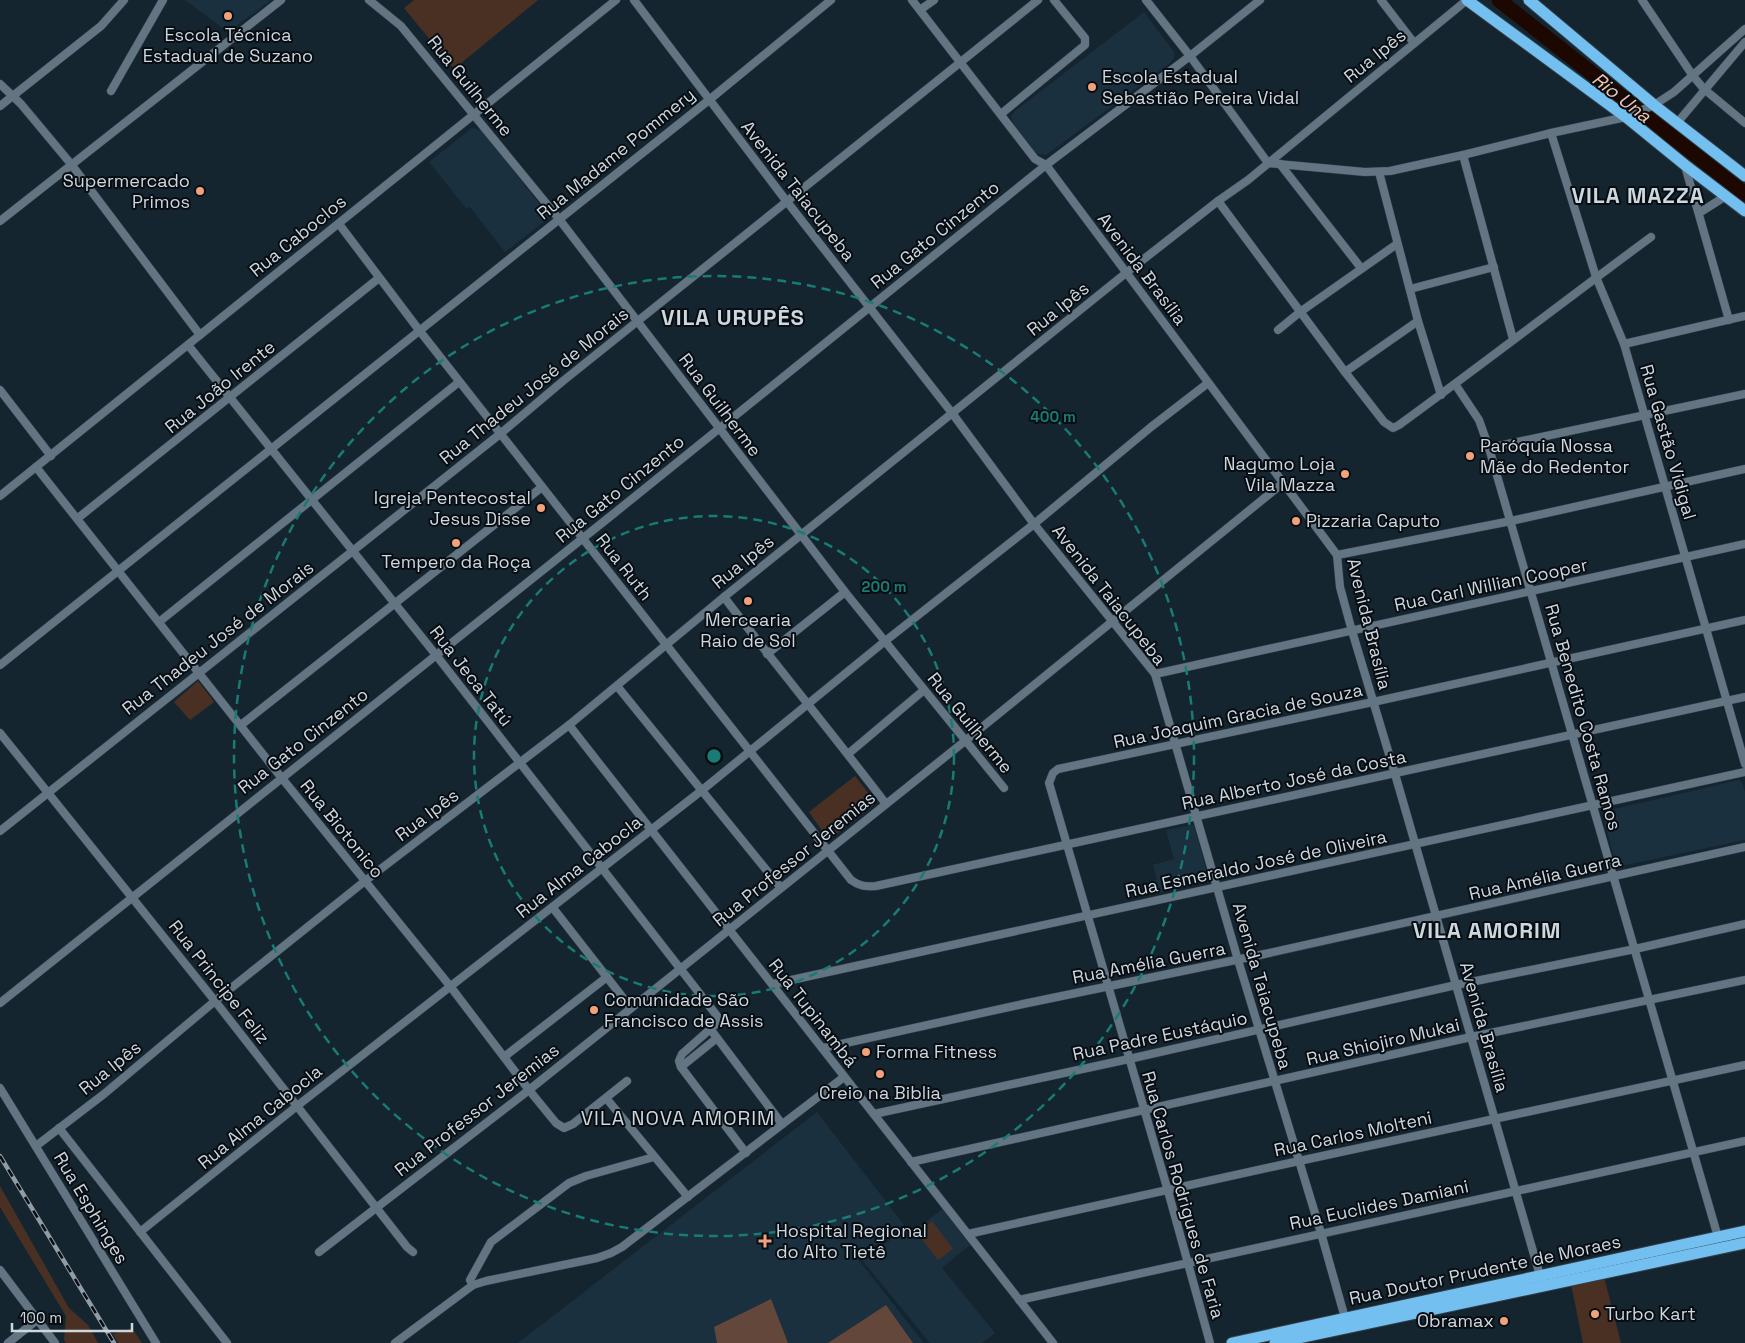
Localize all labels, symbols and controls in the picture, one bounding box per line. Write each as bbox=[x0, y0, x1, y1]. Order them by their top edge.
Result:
marker: Escola Técnica Estadual de Suzano bbox=[222, 10, 234, 22]
place label: Escola Técnica Estadual de Suzano bbox=[143, 23, 313, 67]
street label: Rua Ipês bbox=[1339, 24, 1410, 88]
street label: Rua Guilherme bbox=[423, 30, 518, 141]
place label: Escola Estadual Sebastião Pereira Vidal bbox=[1102, 65, 1299, 109]
water label: Rio Una bbox=[1587, 66, 1656, 128]
marker: Escola Estadual Sebastião Pereira Vidal bbox=[1086, 81, 1098, 93]
street label: Rua Madame Pommery bbox=[532, 83, 699, 224]
street label: Avenida Taiacupeba bbox=[736, 116, 861, 266]
place label: Supermercado Primos bbox=[63, 169, 190, 213]
street label: Rua Gato Cinzento bbox=[866, 176, 1004, 294]
district label: VILA MAZZA bbox=[1571, 181, 1705, 209]
marker: Supermercado Primos bbox=[194, 185, 206, 197]
street label: Rua Caboclos bbox=[245, 190, 351, 282]
street label: Avenida Brasília bbox=[1093, 208, 1192, 329]
street label: Rua Ipês bbox=[1022, 277, 1093, 341]
street label: Rua Thadeu José de Morais bbox=[434, 302, 633, 469]
district label: VILA URUPÊS bbox=[661, 303, 805, 331]
street label: Rua João Irente bbox=[160, 335, 280, 438]
street label: Rua Guilherme bbox=[674, 348, 767, 461]
street label: Rua Gastão Vidigal bbox=[1635, 362, 1702, 522]
text: 400 m bbox=[1030, 407, 1076, 426]
street label: Rua Gato Cinzento bbox=[551, 430, 689, 548]
place label: Paróquia Nossa Mãe do Redentor bbox=[1480, 434, 1629, 478]
marker: Paróquia Nossa Mãe do Redentor bbox=[1464, 450, 1476, 462]
place label: Nagumo Loja Vila Mazza bbox=[1223, 452, 1335, 496]
marker: Nagumo Loja Vila Mazza bbox=[1339, 468, 1351, 480]
place label: Igreja Pentecostal Jesus Disse bbox=[374, 486, 531, 530]
marker: Igreja Pentecostal Jesus Disse bbox=[535, 502, 547, 514]
place label: Pizzaria Caputo bbox=[1306, 509, 1440, 532]
marker: Pizzaria Caputo bbox=[1290, 515, 1302, 527]
street label: Avenida Taiacupeba bbox=[1047, 520, 1172, 670]
street label: Rua Ruth bbox=[591, 528, 658, 605]
street label: Rua Ipês bbox=[707, 530, 778, 594]
marker: Tempero da Roça bbox=[450, 537, 462, 549]
place label: Tempero da Roça bbox=[381, 550, 531, 573]
street label: Rua Carl Willian Cooper bbox=[1392, 553, 1590, 616]
street label: Rua Thadeu José de Morais bbox=[117, 556, 318, 720]
street label: Avenida Brasília bbox=[1342, 556, 1397, 692]
text: 200 m bbox=[862, 577, 906, 596]
marker: Mercearia Raio de Sol bbox=[742, 595, 754, 607]
street label: Rua Benedito Costa Ramos bbox=[1540, 601, 1627, 833]
place label: Mercearia Raio de Sol bbox=[700, 608, 796, 652]
street label: Rua Jeca Tatú bbox=[425, 621, 518, 731]
street label: Rua Guilherme bbox=[923, 667, 1018, 778]
street label: Rua Joaquim Gracia de Souza bbox=[1111, 678, 1365, 753]
street label: Rua Gato Cinzento bbox=[233, 683, 373, 799]
street label: Rua Alberto José da Costa bbox=[1180, 744, 1408, 815]
centre of rings bbox=[705, 747, 723, 765]
street label: Rua Biotonico bbox=[295, 774, 389, 883]
street label: Rua Ipês bbox=[390, 783, 463, 846]
street label: Rua Professor Jeremias bbox=[708, 786, 880, 931]
street label: Rua Alma Cabocla bbox=[511, 810, 646, 923]
street label: Rua Esmeraldo José de Oliveira bbox=[1123, 825, 1389, 902]
street label: Rua Amélia Guerra bbox=[1467, 848, 1623, 905]
street label: Avenida Taiacupeba bbox=[1228, 900, 1297, 1072]
street label: Rua Principe Feliz bbox=[164, 915, 275, 1048]
district label: VILA AMORIM bbox=[1413, 916, 1561, 944]
street label: Rua Amélia Guerra bbox=[1070, 936, 1227, 989]
street label: Rua Tupinambá bbox=[764, 954, 863, 1072]
street label: Avenida Brasília bbox=[1455, 959, 1514, 1095]
place label: Comunidade São Francisco de Assis bbox=[604, 988, 764, 1032]
marker: Comunidade São Francisco de Assis bbox=[588, 1004, 600, 1016]
street label: Rua Padre Eustáquio bbox=[1070, 1006, 1249, 1065]
street label: Rua Shiojiro Mukai bbox=[1304, 1013, 1462, 1070]
street label: Rua Ipês bbox=[74, 1036, 145, 1100]
street label: Rua Professor Jeremias bbox=[390, 1038, 564, 1181]
place label: Forma Fitness bbox=[876, 1040, 997, 1063]
marker: Forma Fitness bbox=[860, 1046, 872, 1058]
street label: Rua Alma Cabocla bbox=[193, 1059, 327, 1174]
marker: Creio na Biblia bbox=[874, 1068, 886, 1080]
street label: Rua Carlos Rodrigues de Faria bbox=[1137, 1068, 1230, 1321]
place label: Creio na Biblia bbox=[819, 1081, 941, 1104]
district label: VILA NOVA AMORIM bbox=[581, 1105, 775, 1131]
street label: Rua Carlos Molteni bbox=[1272, 1106, 1434, 1161]
street label: Rua Esphinges bbox=[49, 1147, 134, 1268]
street label: Rua Euclides Damiani bbox=[1287, 1174, 1471, 1235]
place label: Hospital Regional do Alto Tietê bbox=[776, 1219, 927, 1263]
street label: Rua Doutor Prudente de Moraes bbox=[1347, 1229, 1623, 1310]
marker: Hospital Regional do Alto Tietê bbox=[758, 1234, 772, 1248]
scale bar bbox=[12, 1300, 132, 1332]
place label: Turbo Kart bbox=[1605, 1302, 1696, 1325]
text: 100 m bbox=[20, 1308, 62, 1327]
marker: Turbo Kart bbox=[1589, 1308, 1601, 1320]
place label: Obramax bbox=[1417, 1309, 1494, 1332]
marker: Obramax bbox=[1498, 1315, 1510, 1327]

